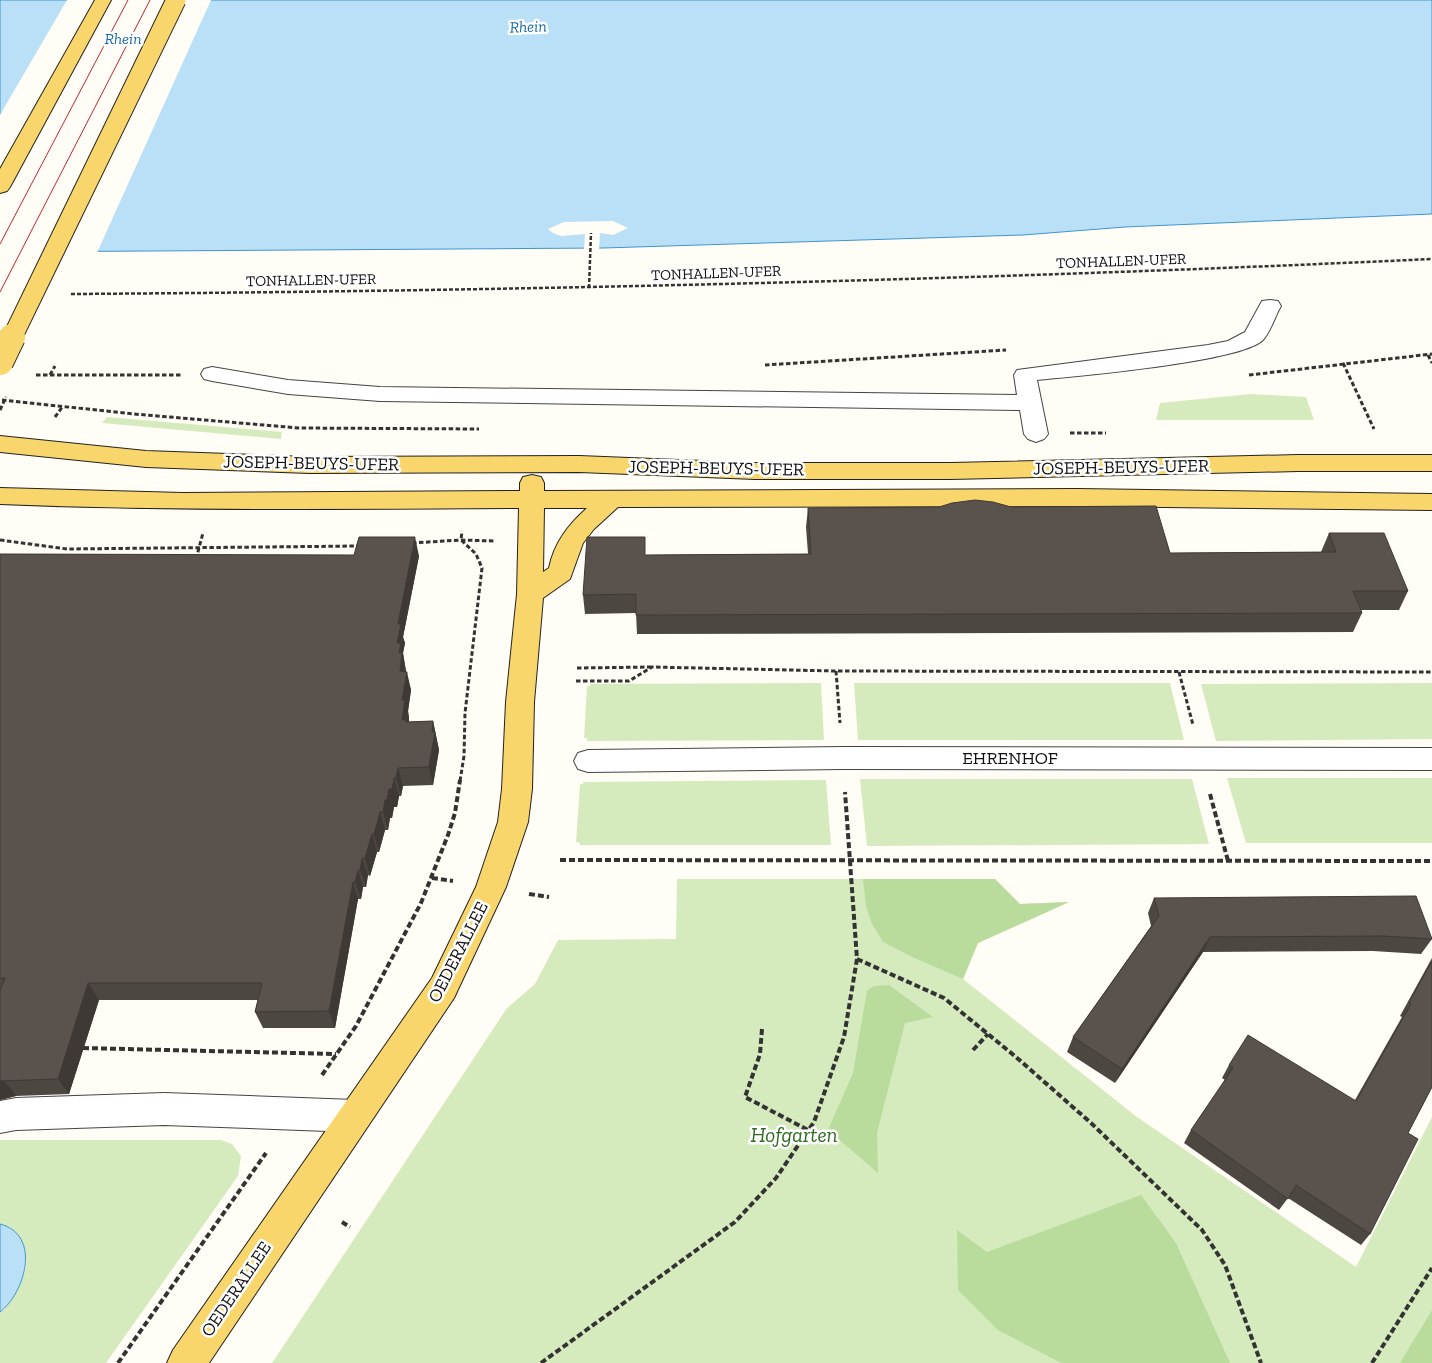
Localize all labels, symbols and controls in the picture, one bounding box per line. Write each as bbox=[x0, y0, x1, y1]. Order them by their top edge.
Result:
water label: Rhein bbox=[509, 16, 547, 37]
water label: Rhein bbox=[104, 29, 142, 48]
street label: TONHALLEN-UFER bbox=[1056, 250, 1187, 272]
street label: TONHALLEN-UFER bbox=[651, 262, 782, 284]
street label: TONHALLEN-UFER bbox=[246, 270, 377, 290]
street label: JOSEPH-BEUYS-UFER bbox=[223, 450, 399, 476]
street label: JOSEPH-BEUYS-UFER bbox=[1033, 454, 1209, 480]
street label: JOSEPH-BEUYS-UFER bbox=[628, 455, 804, 481]
street label: EHRENHOF bbox=[962, 747, 1058, 769]
street label: OEDERALLEE bbox=[423, 898, 493, 1006]
park label: Hofgarten bbox=[750, 1122, 838, 1147]
street label: OEDERALLEE bbox=[196, 1237, 276, 1341]

